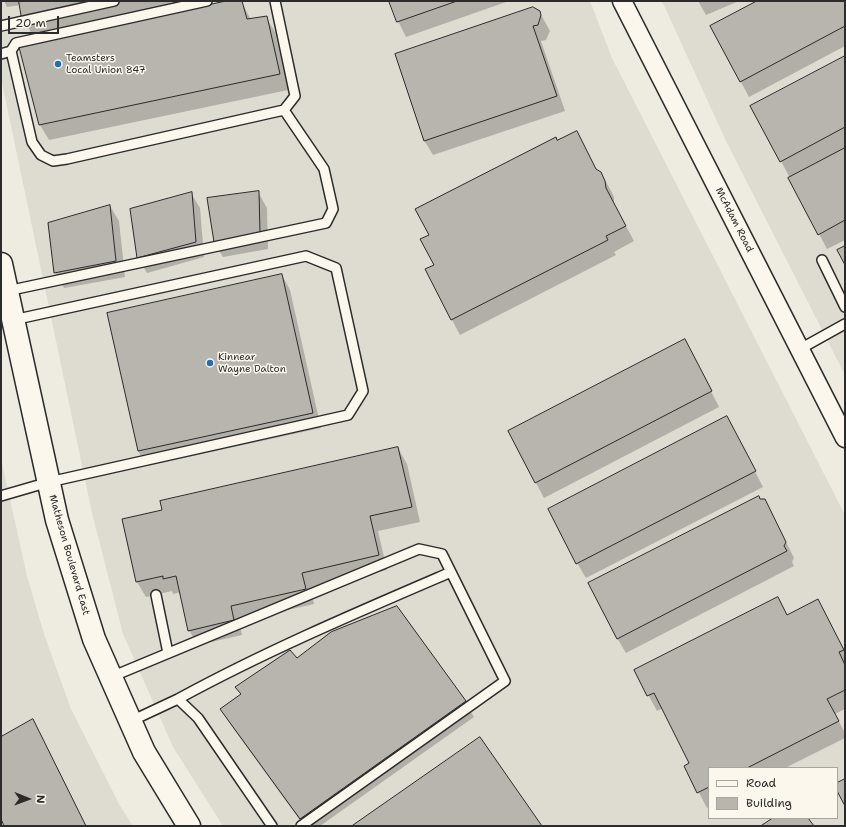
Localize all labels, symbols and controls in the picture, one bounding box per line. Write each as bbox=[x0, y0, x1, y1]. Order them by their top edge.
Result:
scale bar bbox=[10, 8, 61, 34]
text: 20 m bbox=[15, 15, 46, 31]
place label: Teamsters Local Union 847 bbox=[66, 52, 146, 76]
marker: Teamsters Local Union 847 bbox=[53, 59, 63, 69]
street label: McAdam Road bbox=[712, 186, 756, 254]
place label: Kinnear Wayne Dalton bbox=[218, 351, 286, 374]
marker: Kinnear Wayne Dalton bbox=[205, 358, 215, 368]
street label: Matheson Boulevard East bbox=[46, 493, 92, 617]
legend bbox=[708, 767, 838, 819]
text: Road bbox=[746, 775, 776, 791]
north arrow bbox=[8, 779, 48, 819]
text: N bbox=[33, 795, 48, 804]
text: Building bbox=[746, 795, 792, 811]

